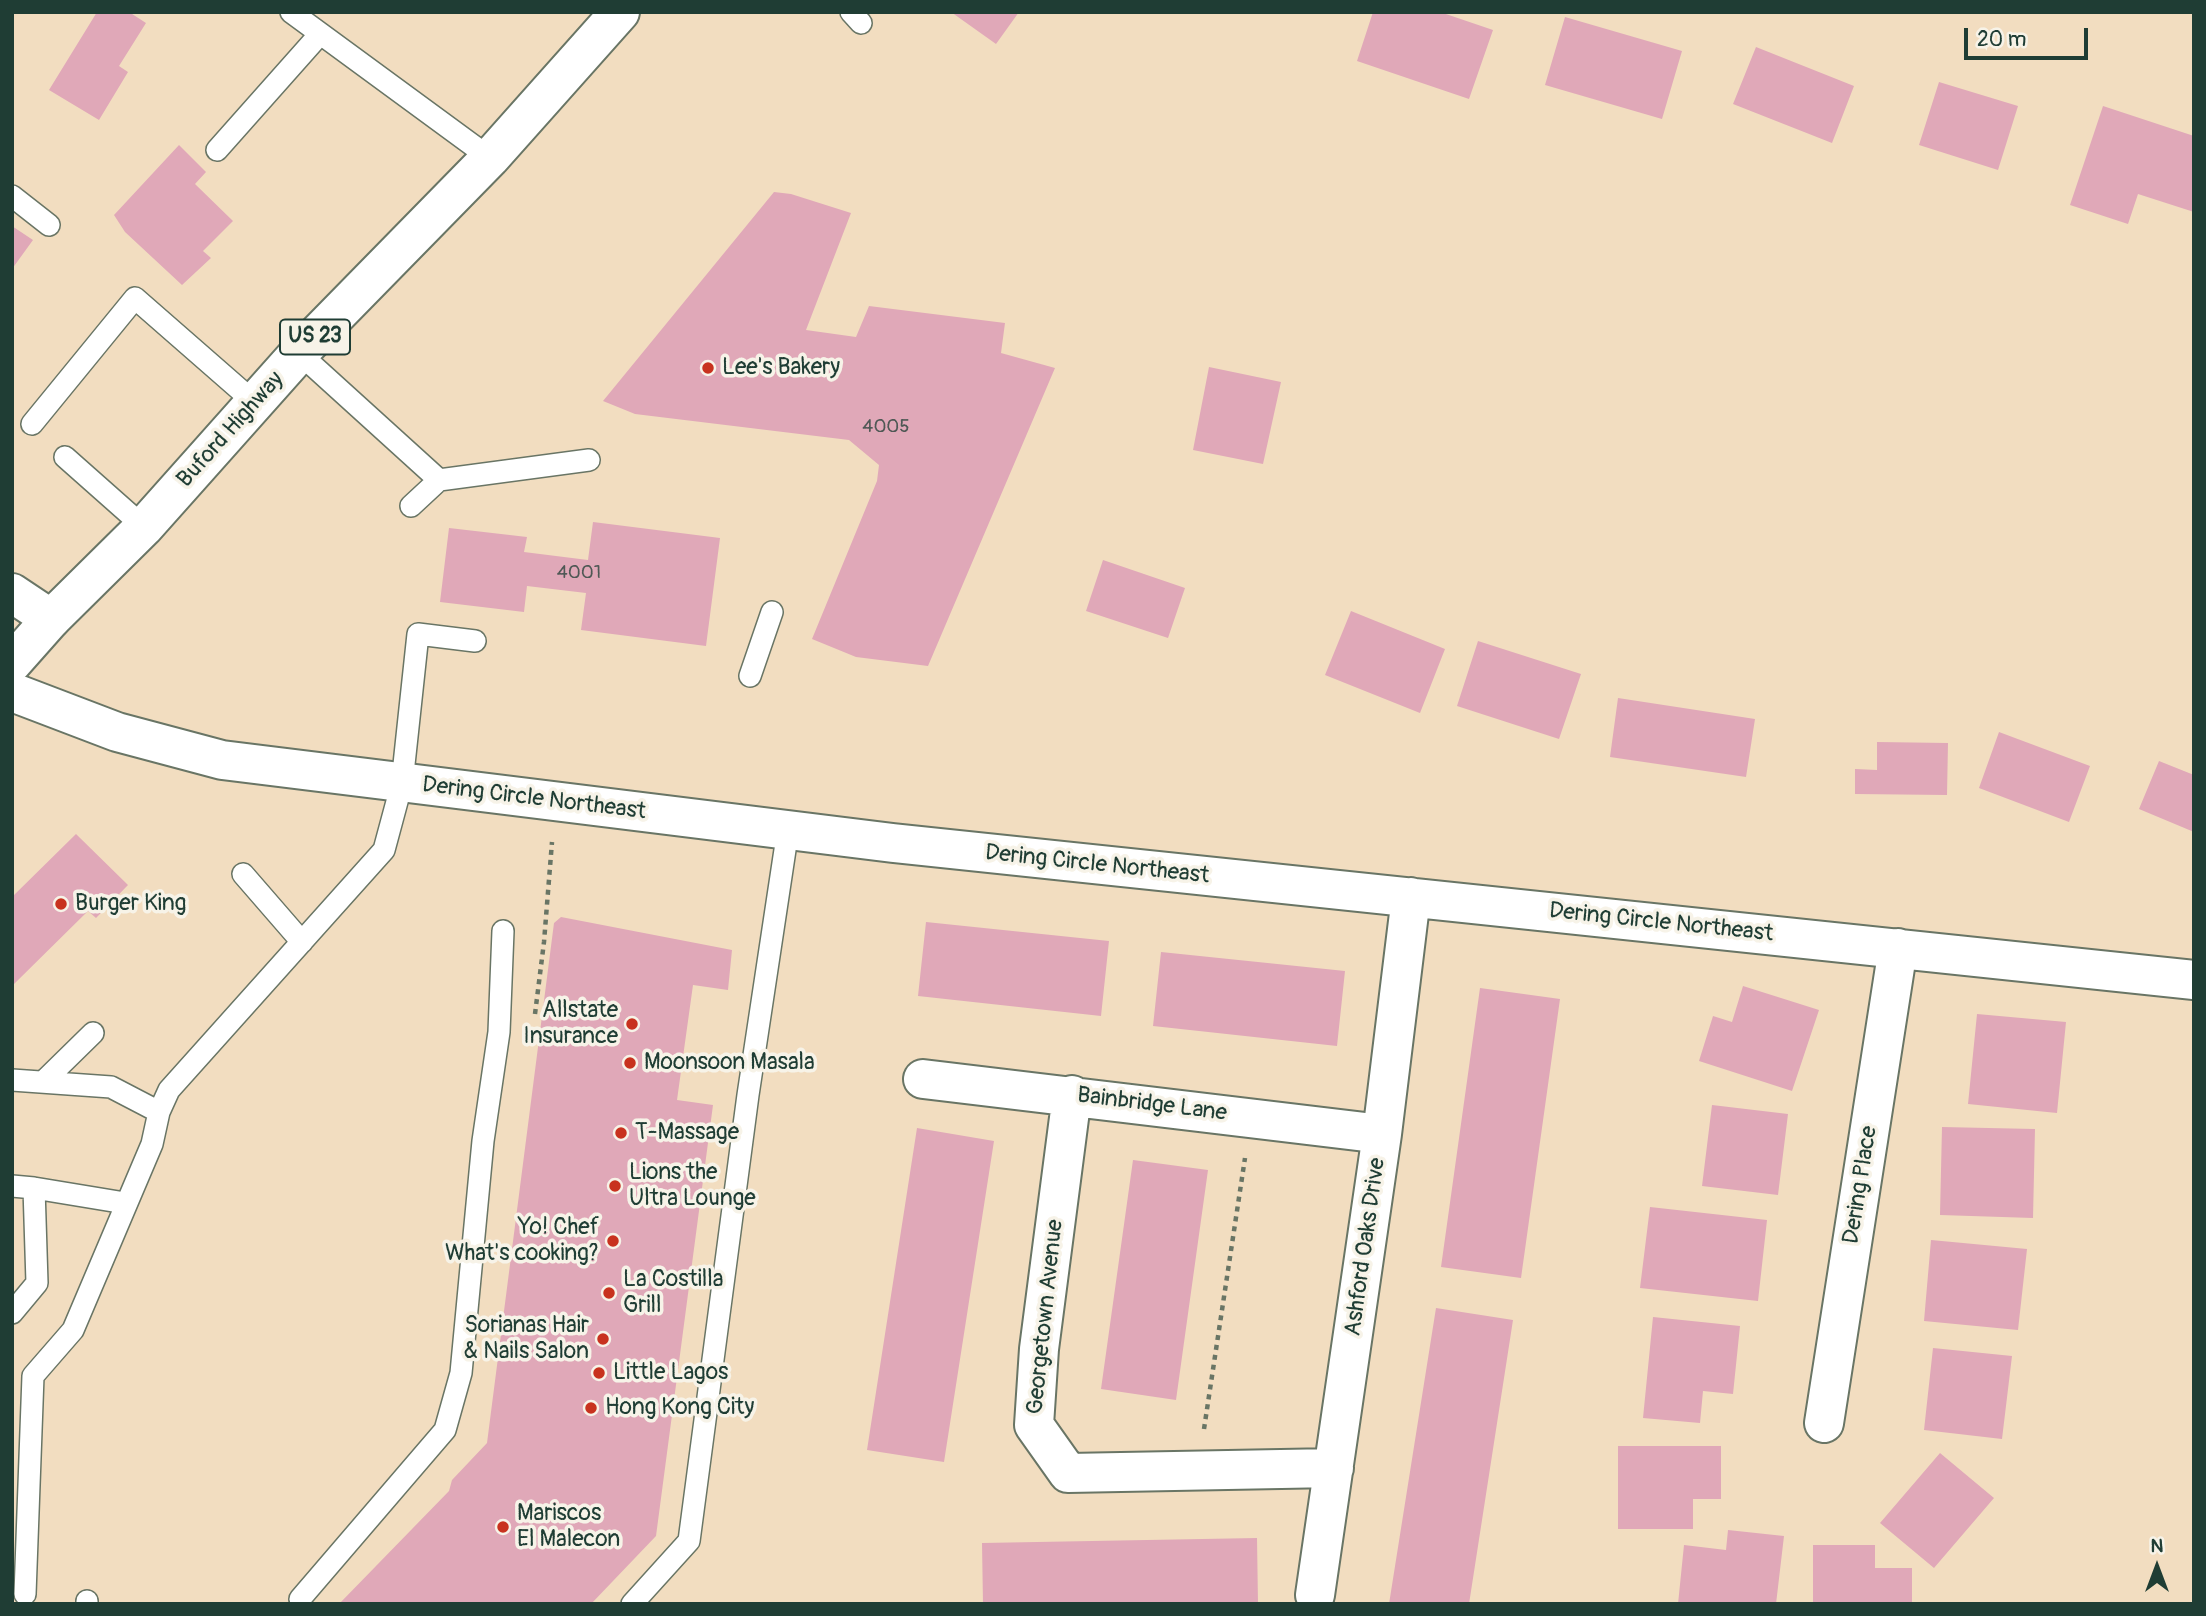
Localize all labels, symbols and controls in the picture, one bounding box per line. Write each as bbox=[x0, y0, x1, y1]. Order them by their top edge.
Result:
scale bar bbox=[1968, 14, 2092, 58]
text: 20 m bbox=[1977, 26, 2026, 53]
road number: US 23 bbox=[280, 320, 350, 354]
place label: Lee's Bakery bbox=[722, 354, 840, 382]
marker: Lee's Bakery bbox=[700, 360, 716, 376]
street label: Buford Highway bbox=[172, 366, 290, 494]
house number: 4005 bbox=[862, 416, 910, 438]
house number: 4001 bbox=[557, 562, 601, 584]
street label: Dering Circle Northeast bbox=[421, 772, 647, 826]
street label: Dering Circle Northeast bbox=[984, 840, 1210, 890]
place label: Burger King bbox=[75, 890, 186, 918]
marker: Burger King bbox=[53, 896, 69, 912]
street label: Dering Circle Northeast bbox=[1548, 898, 1774, 948]
place label: Allstate Insurance bbox=[523, 997, 618, 1051]
marker: Allstate Insurance bbox=[624, 1016, 640, 1032]
place label: Moonsoon Masala bbox=[644, 1049, 815, 1077]
marker: Moonsoon Masala bbox=[622, 1055, 638, 1071]
street label: Bainbridge Lane bbox=[1076, 1082, 1228, 1128]
place label: T-Massage bbox=[635, 1119, 739, 1147]
street label: Dering Place bbox=[1838, 1124, 1884, 1246]
marker: T-Massage bbox=[613, 1125, 629, 1141]
street label: Ashford Oaks Drive bbox=[1340, 1156, 1392, 1338]
place label: Lions the Ultra Lounge bbox=[629, 1159, 756, 1213]
marker: Lions the Ultra Lounge bbox=[607, 1178, 623, 1194]
place label: Yo! Chef What's cooking? bbox=[445, 1214, 599, 1268]
street label: Georgetown Avenue bbox=[1022, 1218, 1070, 1416]
marker: Yo! Chef What's cooking? bbox=[605, 1233, 621, 1249]
place label: La Costilla Grill bbox=[623, 1266, 723, 1320]
marker: La Costilla Grill bbox=[601, 1285, 617, 1301]
place label: Sorianas Hair & Nails Salon bbox=[464, 1312, 589, 1366]
marker: Sorianas Hair & Nails Salon bbox=[595, 1331, 611, 1347]
place label: Little Lagos bbox=[613, 1359, 728, 1387]
marker: Little Lagos bbox=[591, 1365, 607, 1381]
place label: Hong Kong City bbox=[605, 1394, 754, 1422]
marker: Hong Kong City bbox=[583, 1400, 599, 1416]
place label: Mariscos El Malecon bbox=[517, 1500, 620, 1554]
marker: Mariscos El Malecon bbox=[495, 1519, 511, 1535]
north arrow bbox=[2122, 1532, 2192, 1602]
text: N bbox=[2151, 1534, 2163, 1558]

